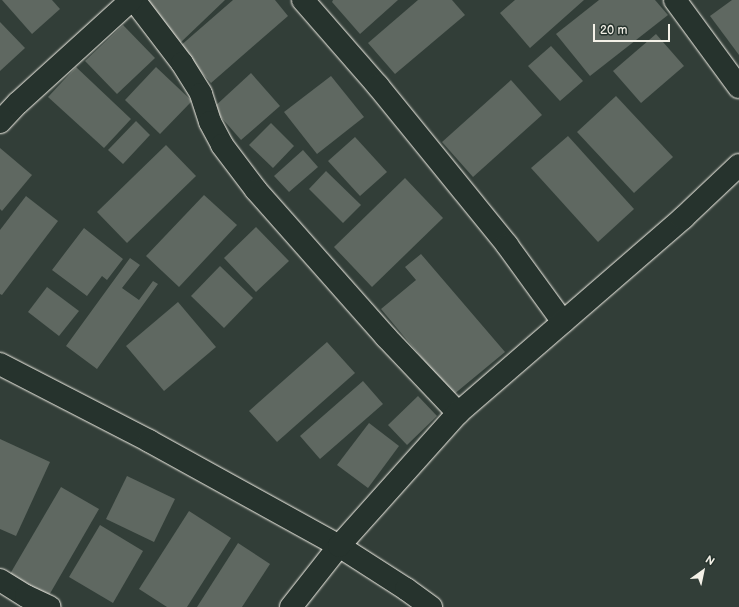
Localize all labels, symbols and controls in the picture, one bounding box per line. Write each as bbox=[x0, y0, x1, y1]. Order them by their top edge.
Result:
scale bar bbox=[595, 16, 672, 42]
text: 20 m bbox=[600, 23, 627, 38]
north arrow bbox=[683, 551, 723, 591]
text: N bbox=[703, 553, 717, 568]

